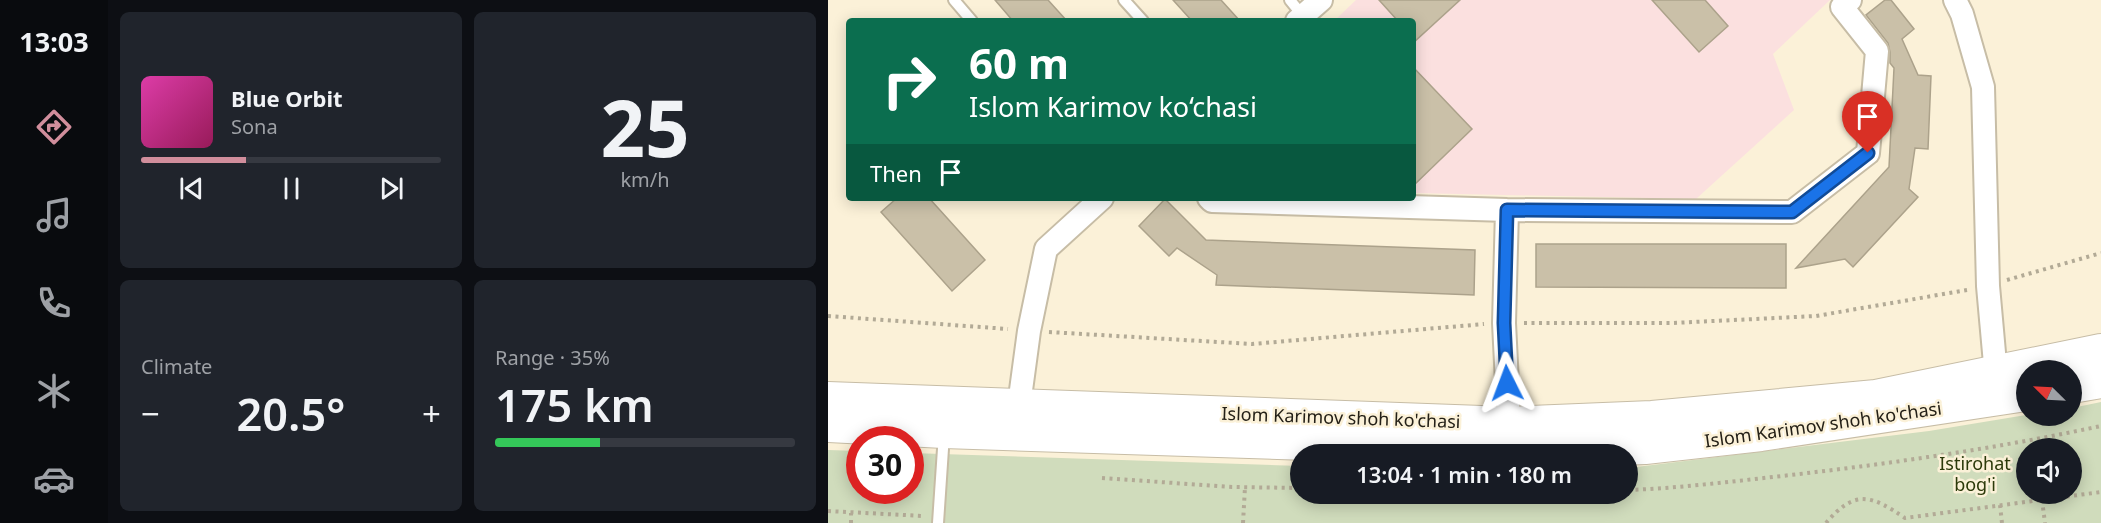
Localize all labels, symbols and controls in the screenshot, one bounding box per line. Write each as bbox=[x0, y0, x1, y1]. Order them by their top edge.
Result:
text: 13:03 bbox=[19, 23, 89, 60]
text: 60 m bbox=[969, 34, 1069, 91]
icon: right bbox=[870, 42, 948, 120]
text: 25 bbox=[600, 74, 690, 180]
text: Blue Orbit bbox=[231, 83, 343, 113]
text: Islom Karimov ko‘chasi bbox=[969, 88, 1257, 125]
pin bbox=[1842, 91, 1893, 153]
icon: arrive bbox=[1851, 100, 1884, 133]
icon: directions bbox=[33, 106, 75, 148]
text: Sona bbox=[231, 113, 278, 140]
icon: arrive bbox=[934, 156, 967, 189]
text: Then bbox=[870, 158, 922, 188]
text: km/h bbox=[620, 166, 670, 193]
icon: previous bbox=[175, 172, 208, 205]
icon: pause bbox=[275, 172, 308, 205]
icon: next bbox=[375, 172, 408, 205]
icon: music bbox=[33, 194, 75, 236]
icon: phone bbox=[33, 282, 75, 324]
text: Range · 35% bbox=[495, 344, 610, 371]
position arrow bbox=[1475, 351, 1539, 415]
text: Climate bbox=[141, 353, 212, 380]
north arrow bbox=[2016, 360, 2082, 426]
map controls bbox=[2016, 360, 2082, 504]
icon: climate bbox=[33, 370, 75, 412]
text: 175 km bbox=[495, 374, 654, 435]
text: 20.5° bbox=[237, 383, 345, 444]
text: − bbox=[141, 391, 160, 436]
text: + bbox=[422, 391, 441, 436]
street label: Islom Karimov shoh ko'chasi bbox=[1703, 395, 1943, 453]
street label: Islom Karimov shoh ko'chasi bbox=[1221, 401, 1461, 433]
speed limit sign: 30 bbox=[846, 426, 924, 504]
button: sound bbox=[2016, 438, 2082, 504]
park label: Istirohat bog'i bbox=[1939, 451, 2011, 496]
icon: car bbox=[33, 458, 75, 500]
text: 13:04 · 1 min · 180 m bbox=[1356, 459, 1572, 489]

